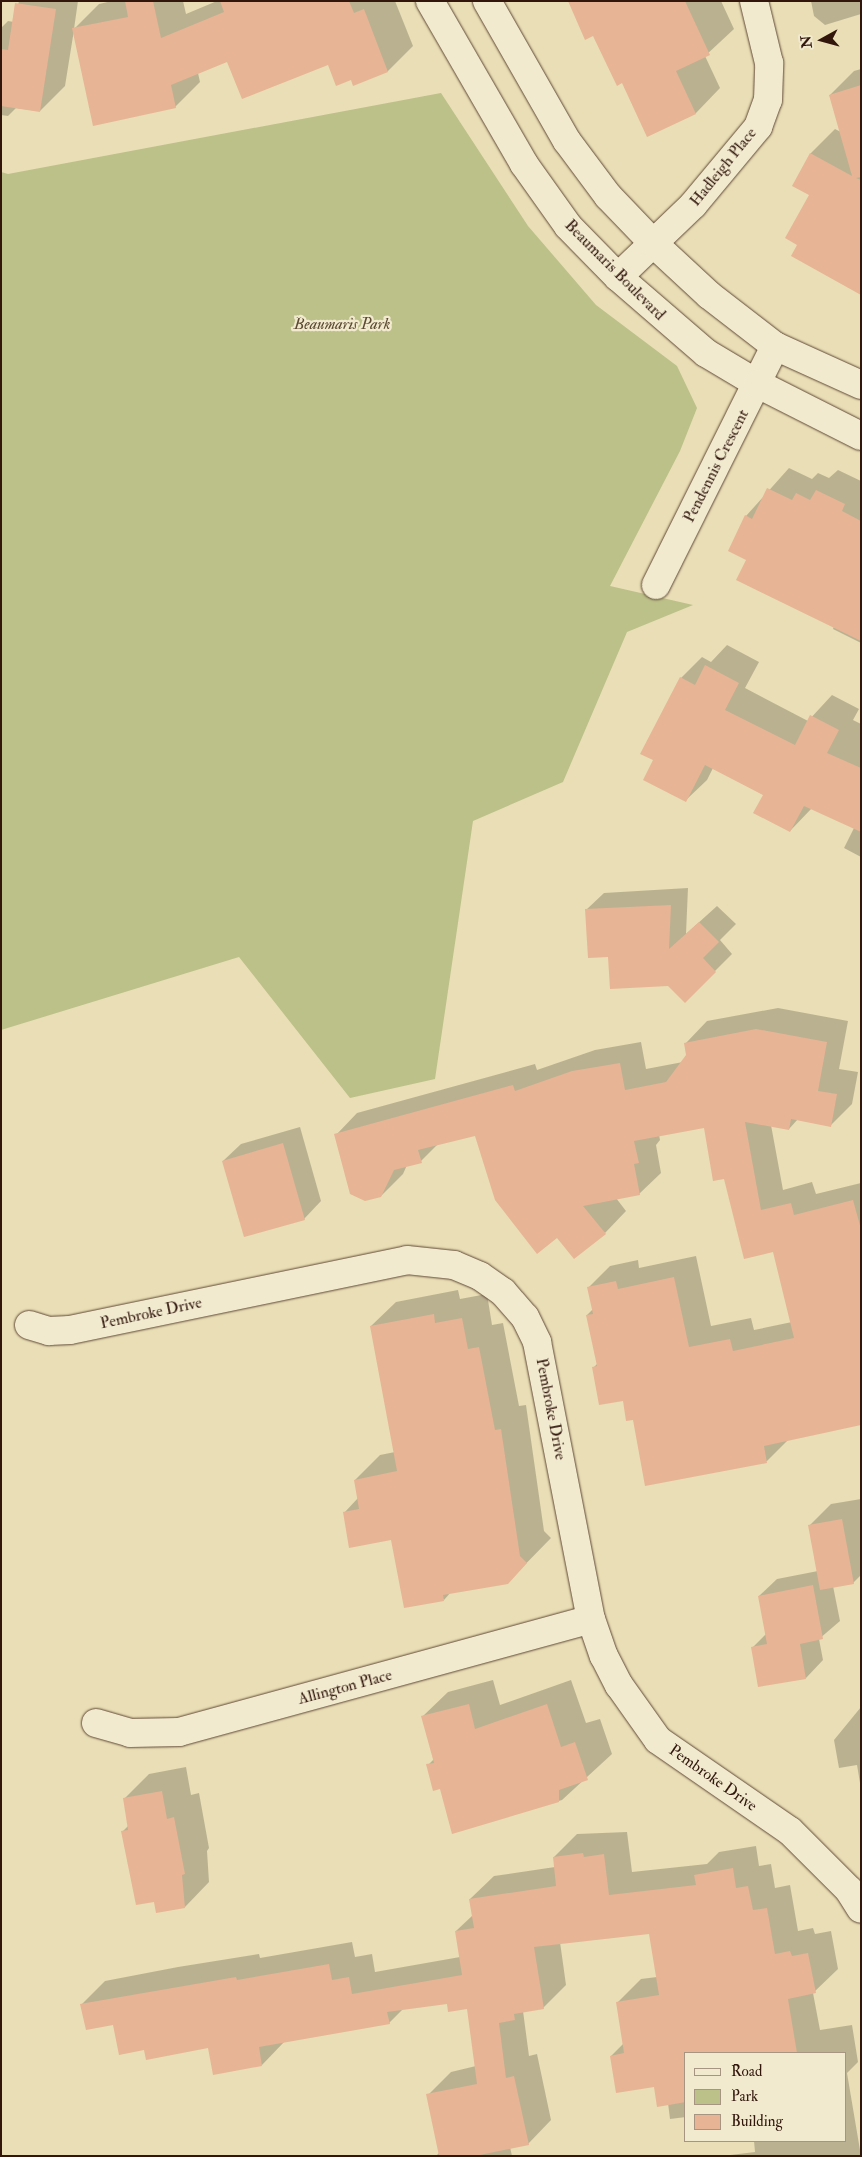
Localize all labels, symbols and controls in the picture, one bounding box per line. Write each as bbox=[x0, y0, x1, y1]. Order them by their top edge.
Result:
north arrow bbox=[797, 15, 847, 65]
text: N bbox=[797, 35, 816, 49]
street label: Hadleigh Place bbox=[686, 124, 760, 210]
street label: Beaumaris Boulevard bbox=[561, 216, 669, 324]
park label: Beaumaris Park bbox=[294, 314, 390, 334]
street label: Pendennis Crescent bbox=[679, 406, 753, 526]
street label: Pembroke Drive bbox=[98, 1293, 204, 1333]
street label: Pembroke Drive bbox=[532, 1356, 570, 1462]
street label: Allington Place bbox=[296, 1665, 394, 1709]
street label: Pembroke Drive bbox=[665, 1740, 761, 1816]
legend bbox=[684, 2052, 847, 2142]
text: Road bbox=[731, 2062, 762, 2081]
text: Park bbox=[731, 2087, 758, 2106]
text: Building bbox=[731, 2112, 783, 2131]

